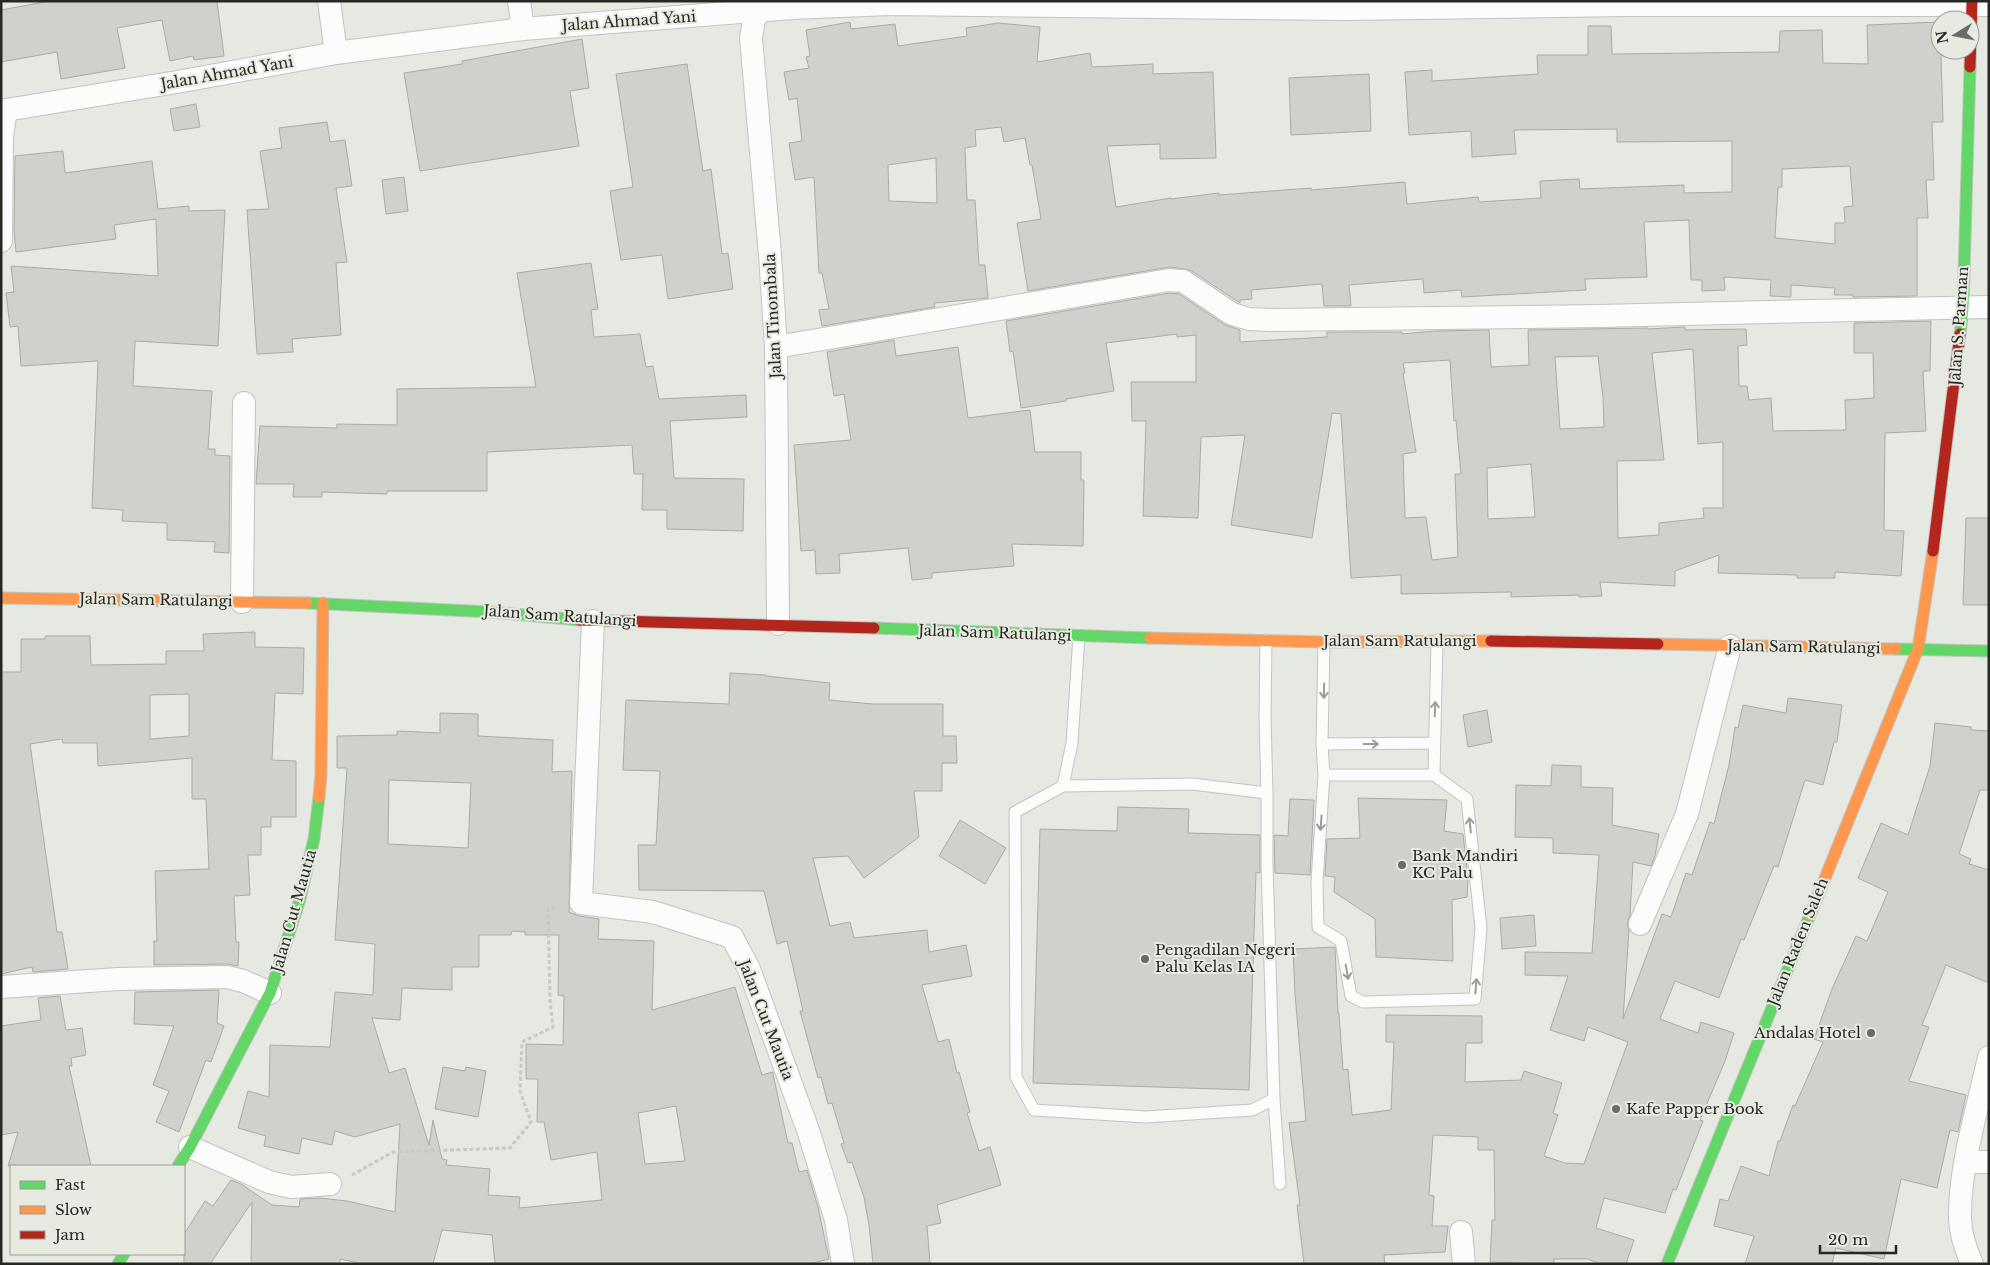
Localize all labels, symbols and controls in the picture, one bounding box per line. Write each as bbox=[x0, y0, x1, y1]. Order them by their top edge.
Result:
street label: Jalan Ahmad Yani bbox=[559, 6, 697, 35]
north arrow bbox=[1930, 10, 1980, 60]
text: N bbox=[1932, 29, 1952, 45]
street label: Jalan Ahmad Yani bbox=[157, 51, 295, 94]
street label: Jalan Tinombala bbox=[760, 252, 785, 381]
street label: Jalan S. Parman bbox=[1945, 266, 1972, 388]
street label: Jalan Sam Ratulangi bbox=[77, 589, 233, 610]
street label: Jalan Sam Ratulangi bbox=[481, 601, 637, 630]
street label: Jalan Sam Ratulangi bbox=[916, 620, 1072, 645]
street label: Jalan Sam Ratulangi bbox=[1321, 631, 1477, 650]
street label: Jalan Sam Ratulangi bbox=[1725, 636, 1881, 657]
one-way arrow bbox=[1319, 682, 1328, 698]
one-way arrow bbox=[1430, 701, 1440, 718]
one-way arrow bbox=[1362, 739, 1378, 749]
one-way arrow bbox=[1316, 815, 1325, 831]
one-way arrow bbox=[1465, 817, 1475, 833]
street label: Jalan Cut Mautia bbox=[266, 846, 320, 977]
place label: Bank Mandiri KC Palu bbox=[1412, 846, 1518, 882]
marker: Bank Mandiri KC Palu bbox=[1396, 859, 1408, 871]
street label: Jalan Raden Saleh bbox=[1762, 875, 1832, 1011]
place label: Pengadilan Negeri Palu Kelas IA bbox=[1155, 940, 1296, 976]
marker: Pengadilan Negeri Palu Kelas IA bbox=[1139, 953, 1151, 965]
street label: Jalan Cut Mautia bbox=[734, 955, 798, 1083]
one-way arrow bbox=[1342, 963, 1352, 979]
one-way arrow bbox=[1471, 979, 1481, 995]
place label: Andalas Hotel bbox=[1753, 1023, 1861, 1042]
marker: Andalas Hotel bbox=[1865, 1027, 1877, 1039]
place label: Kafe Papper Book bbox=[1626, 1099, 1765, 1118]
marker: Kafe Papper Book bbox=[1610, 1103, 1622, 1115]
legend bbox=[10, 1165, 185, 1255]
text: Fast bbox=[55, 1175, 86, 1194]
text: Slow bbox=[55, 1200, 92, 1219]
scale bar bbox=[1820, 1222, 1896, 1254]
text: Jam bbox=[53, 1225, 85, 1244]
text: 20 m bbox=[1828, 1230, 1868, 1249]

